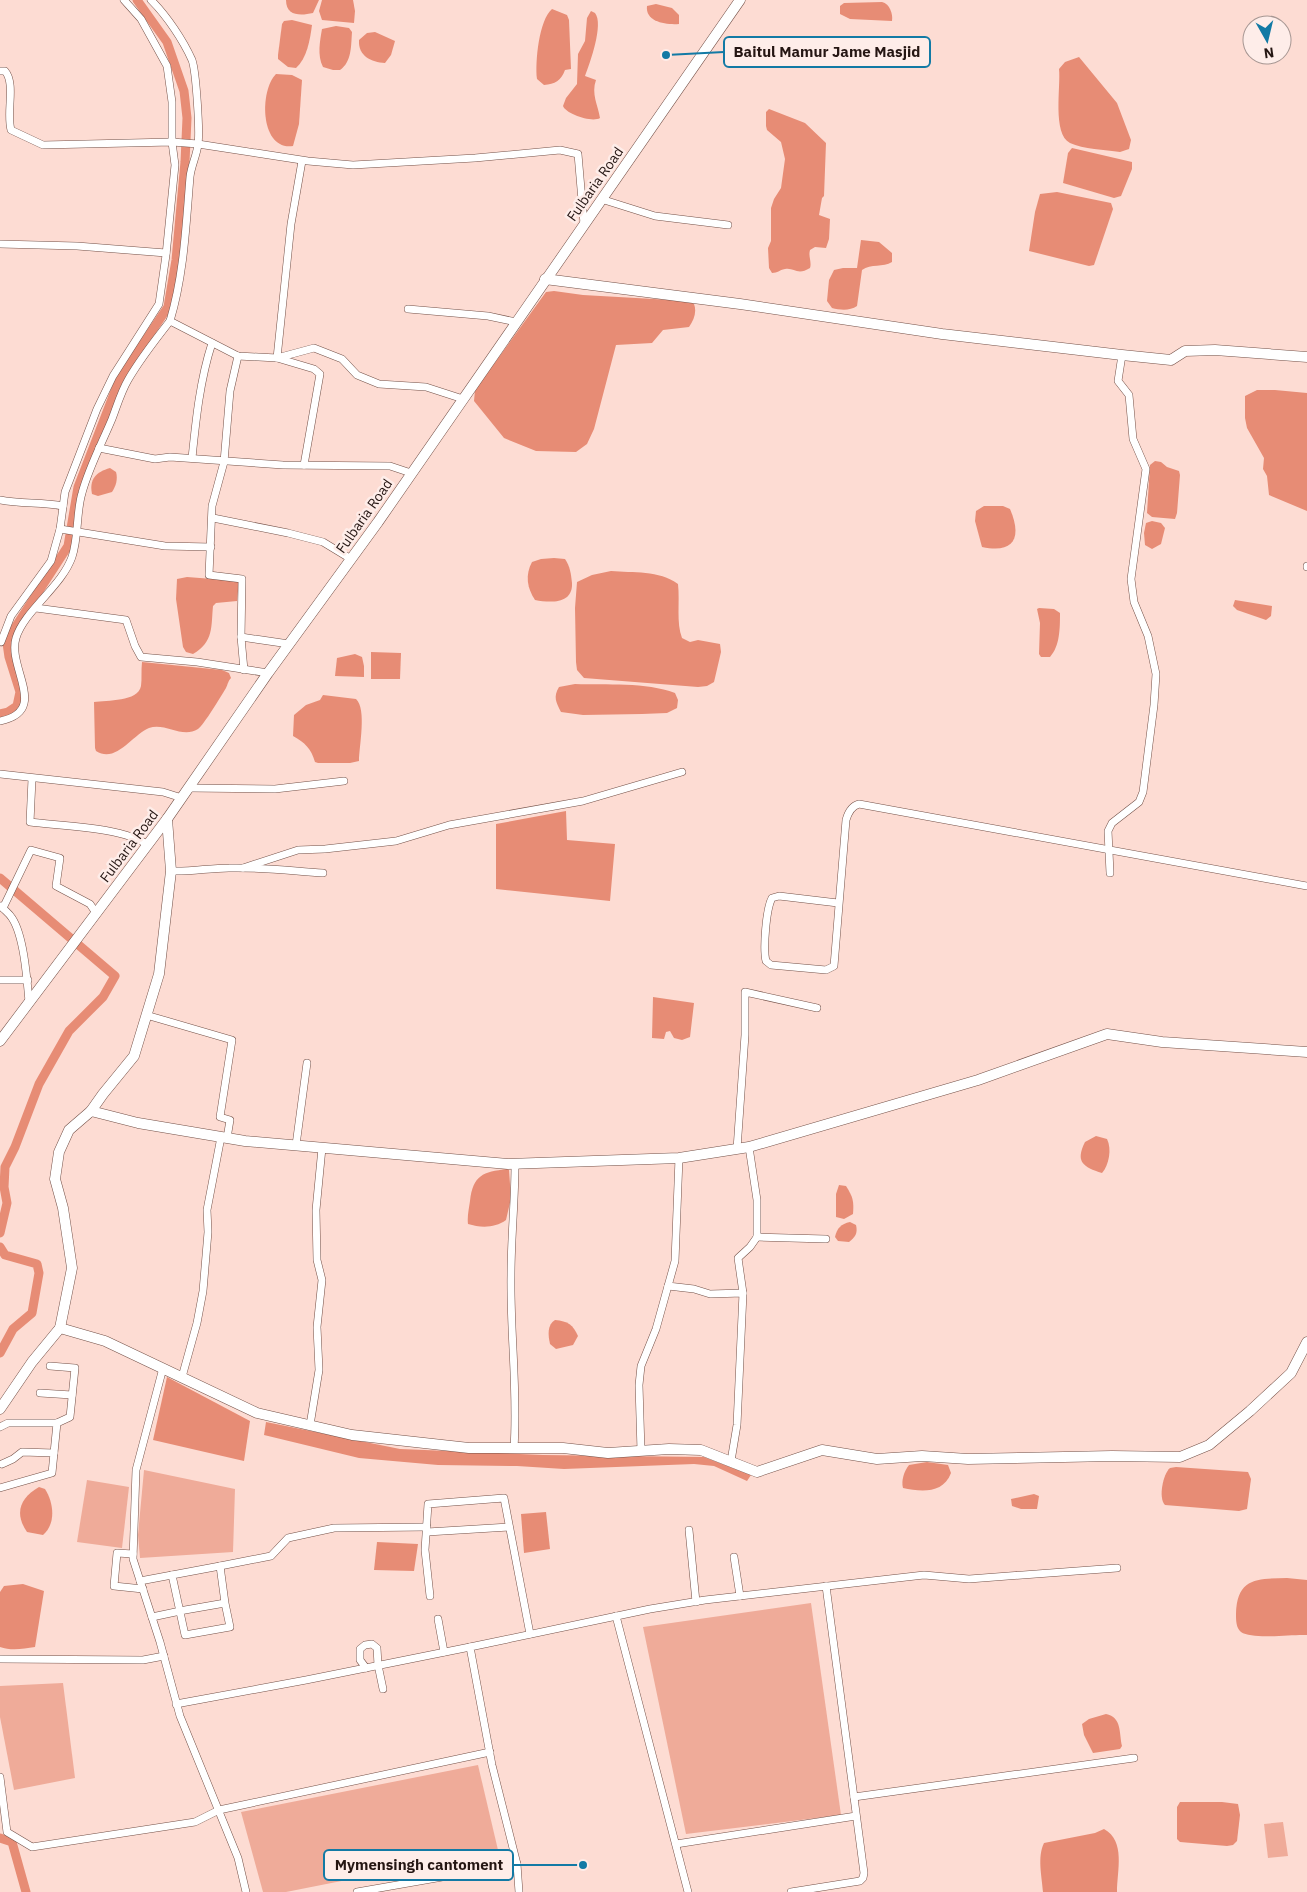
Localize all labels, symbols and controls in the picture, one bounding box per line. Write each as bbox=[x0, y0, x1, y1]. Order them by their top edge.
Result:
north arrow bbox=[1242, 15, 1292, 65]
callout: Baitul Mamur Jame Masjid bbox=[724, 37, 930, 67]
text: Baitul Mamur Jame Masjid bbox=[734, 42, 920, 61]
text: N bbox=[1263, 43, 1275, 62]
street label: Fulbaria Road bbox=[563, 143, 627, 225]
street label: Fulbaria Road bbox=[332, 475, 396, 557]
street label: Fulbaria Road bbox=[96, 806, 162, 886]
callout: Mymensingh cantoment bbox=[324, 1850, 513, 1880]
text: Mymensingh cantoment bbox=[335, 1855, 504, 1874]

